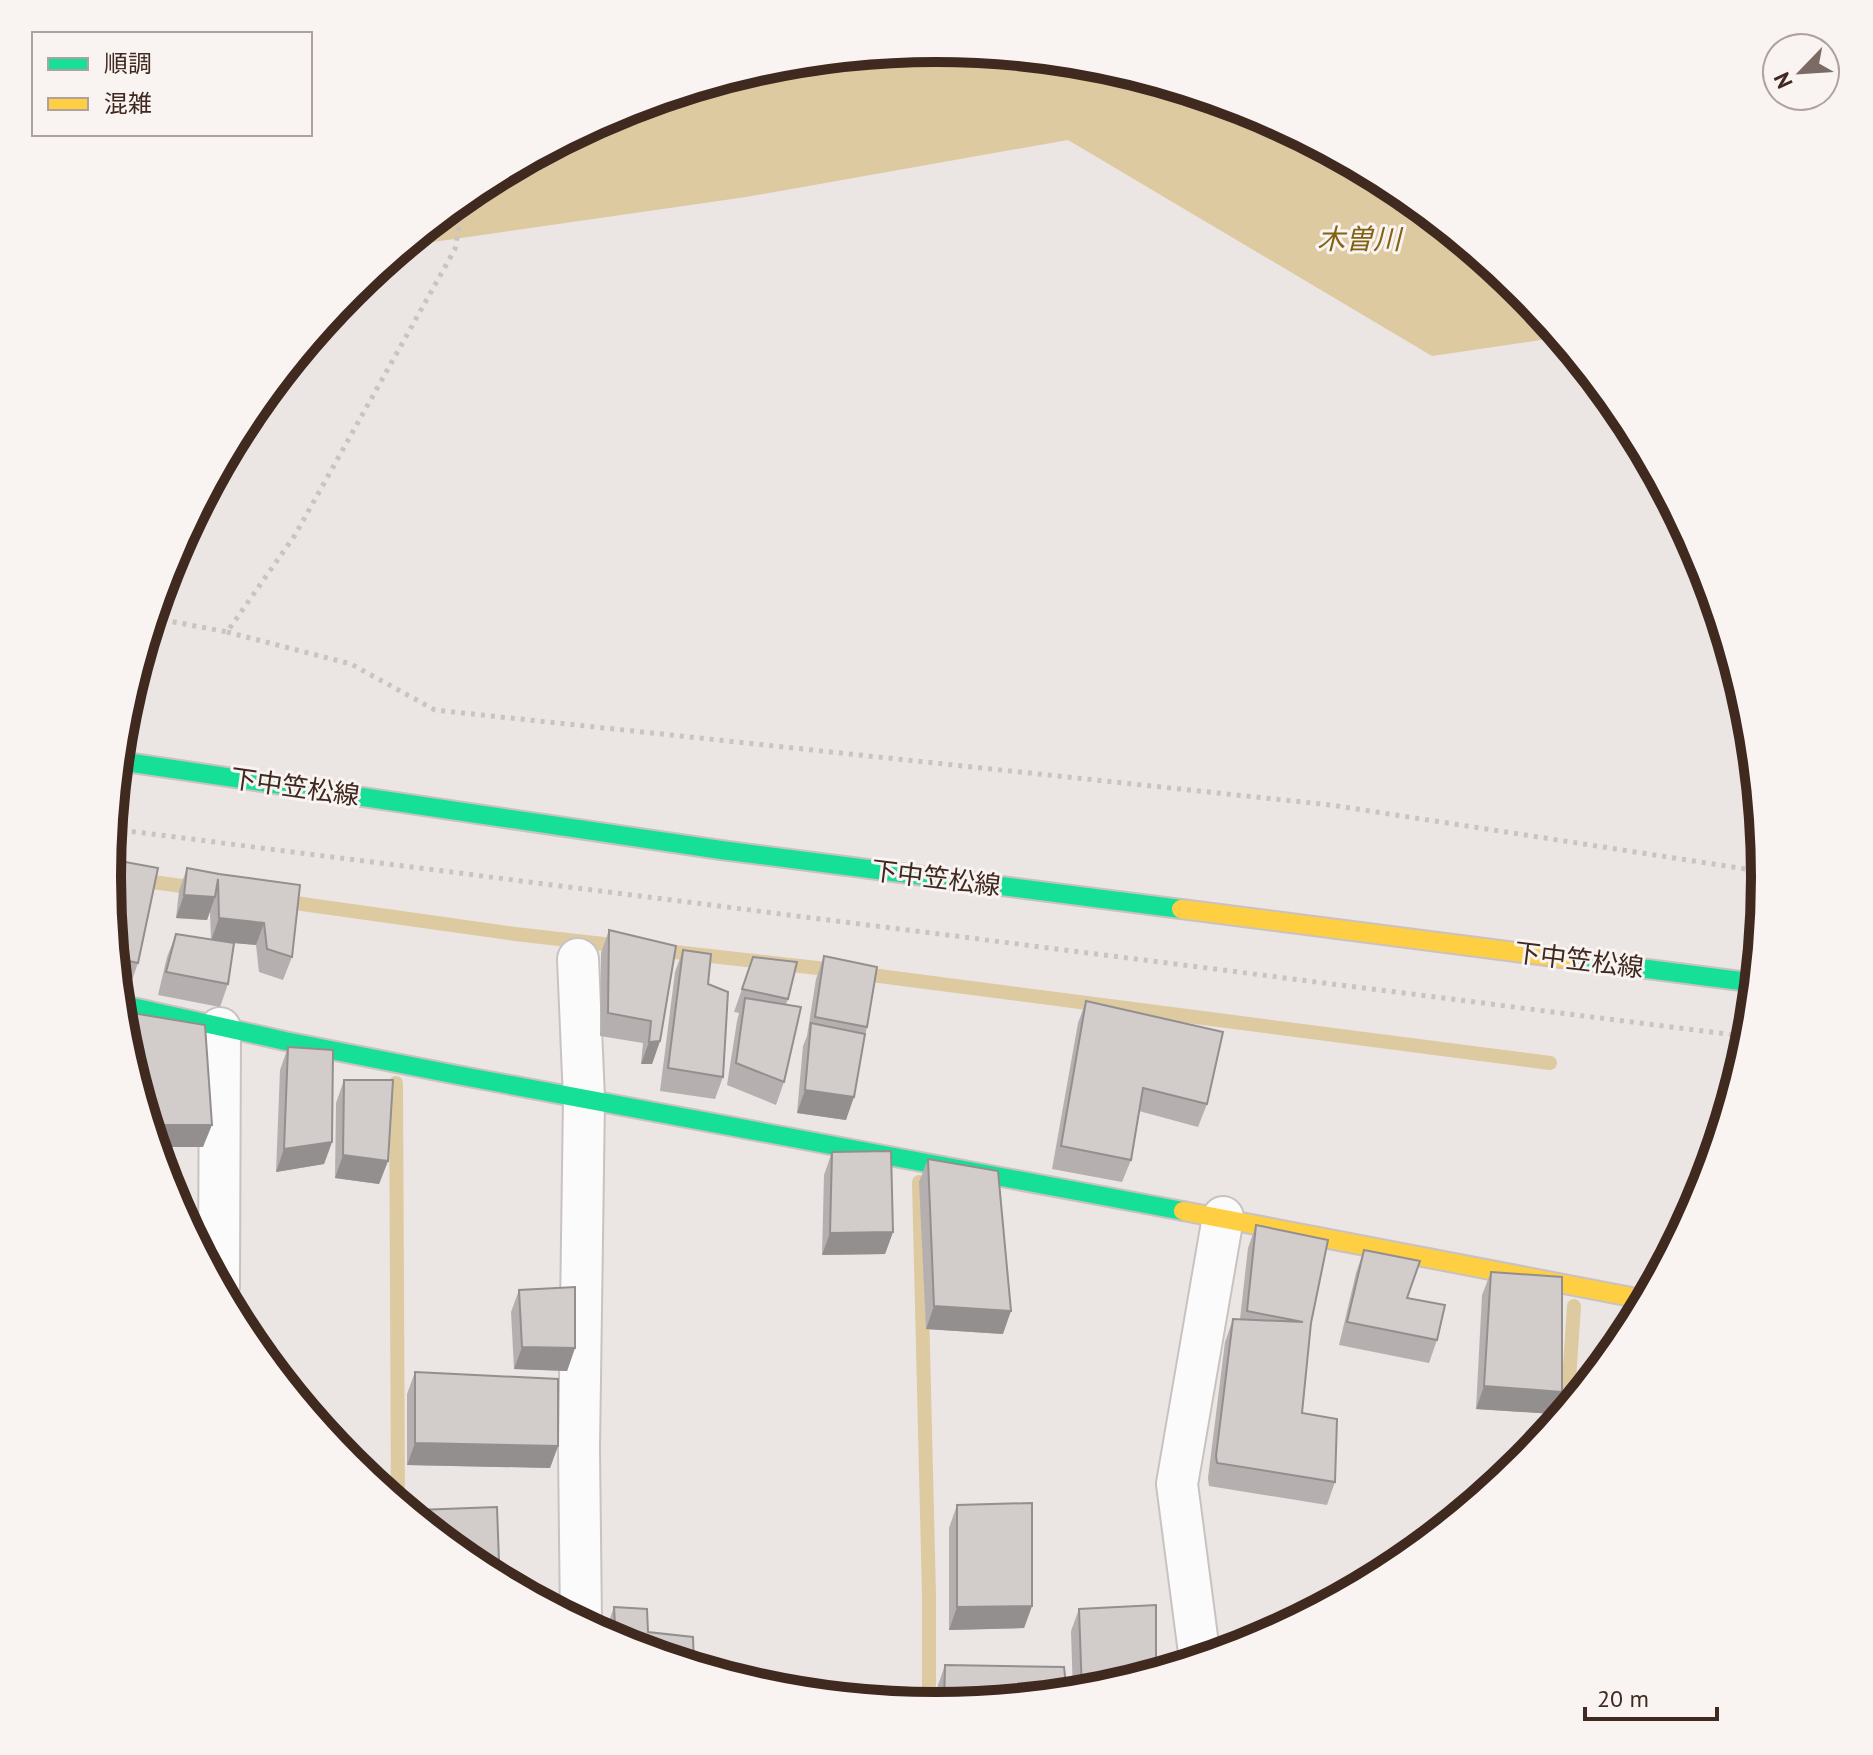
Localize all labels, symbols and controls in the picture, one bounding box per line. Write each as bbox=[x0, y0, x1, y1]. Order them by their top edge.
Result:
legend bbox=[32, 32, 312, 136]
north arrow bbox=[1761, 32, 1841, 112]
text: 順調 bbox=[104, 48, 152, 79]
text: N bbox=[1767, 68, 1799, 93]
text: 混雑 bbox=[104, 88, 152, 119]
water label: 木曽川 bbox=[1317, 220, 1404, 257]
street label: 下中笠松線 bbox=[228, 761, 362, 812]
street label: 下中笠松線 bbox=[870, 853, 1003, 902]
street label: 下中笠松線 bbox=[1513, 935, 1646, 984]
scale bar bbox=[1585, 1671, 1717, 1721]
text: 20 m bbox=[1597, 1683, 1649, 1714]

